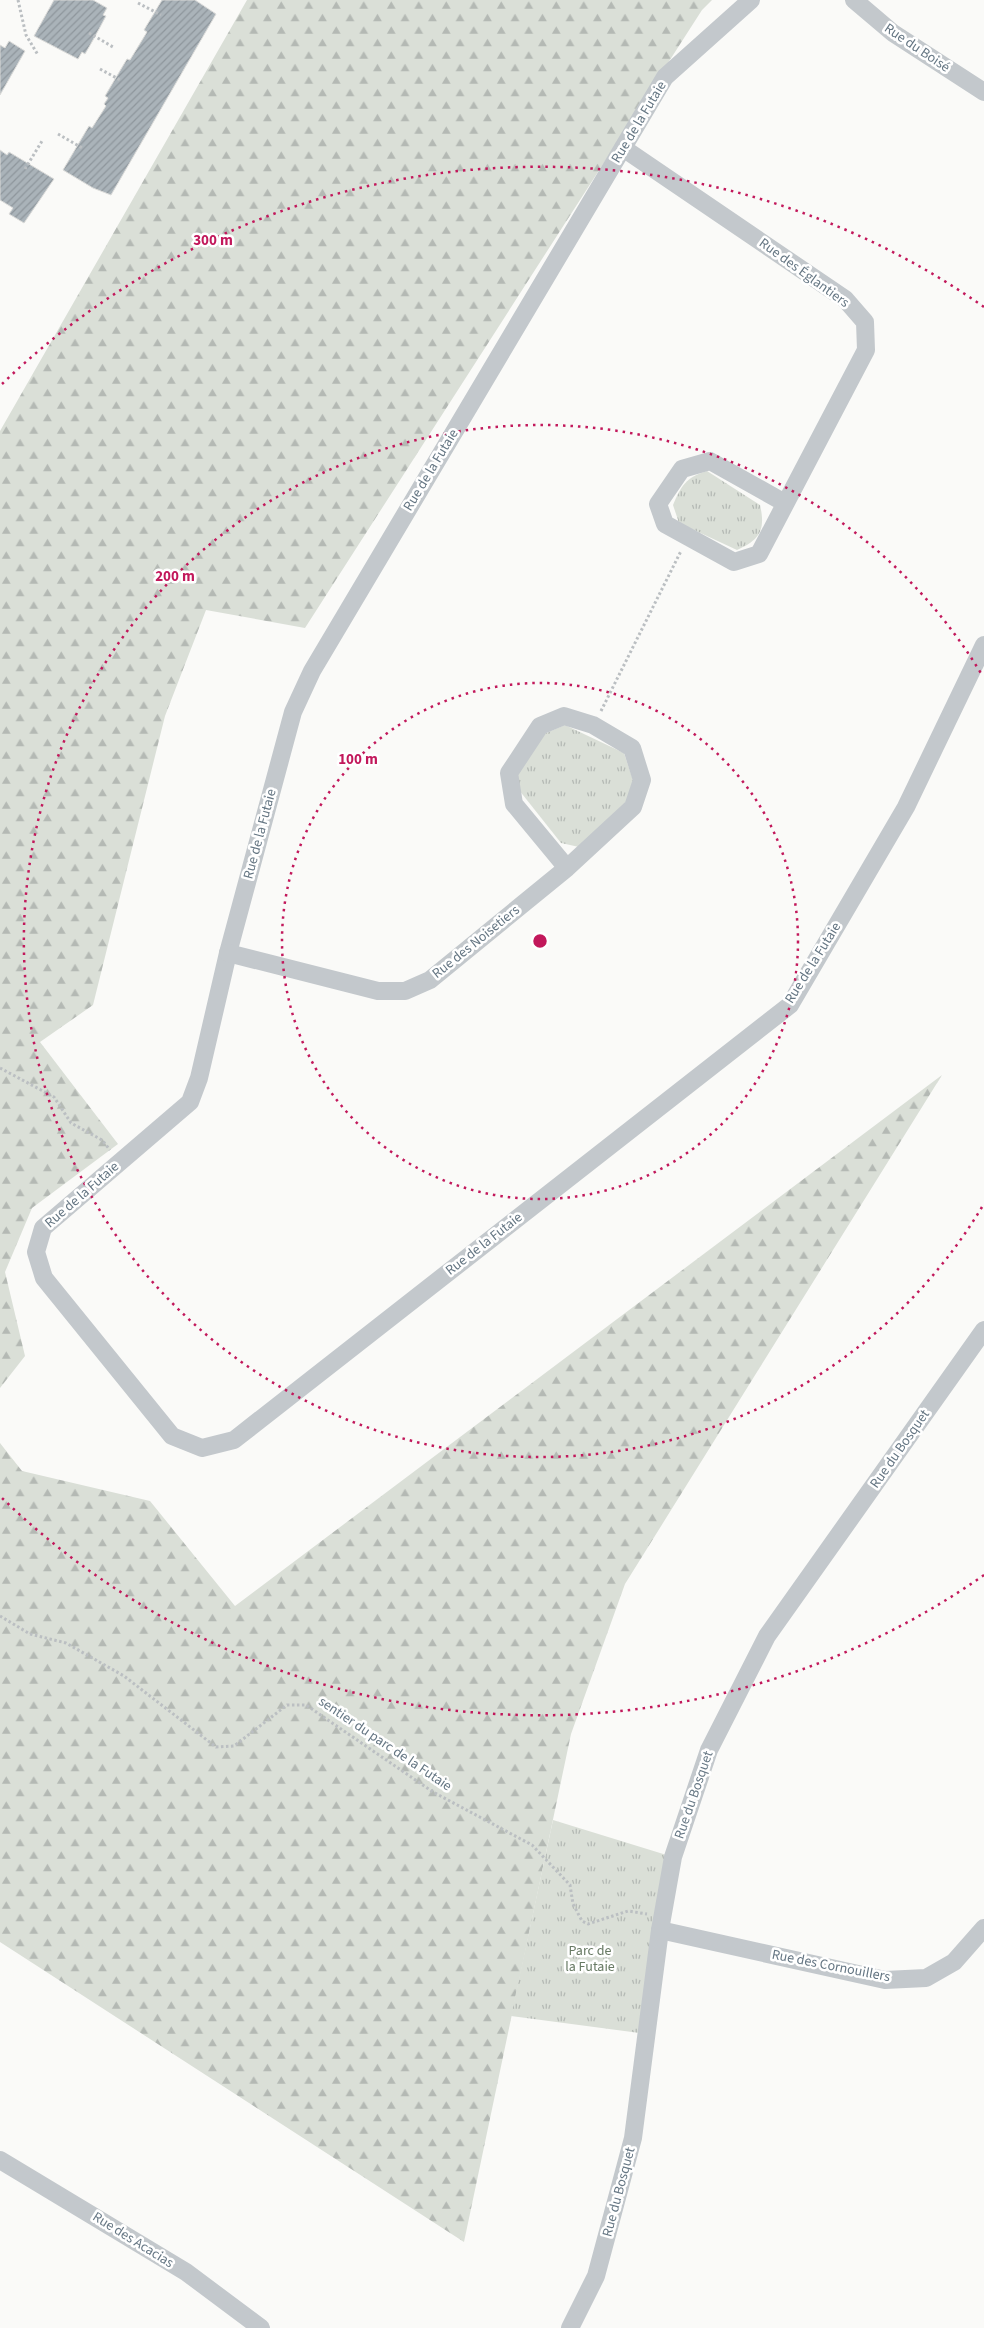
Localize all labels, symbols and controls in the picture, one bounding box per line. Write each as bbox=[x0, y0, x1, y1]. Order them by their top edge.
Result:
street label: Rue du Boisé bbox=[880, 19, 954, 77]
street label: Rue de la Futaie bbox=[607, 77, 671, 167]
text: 300 m bbox=[193, 230, 233, 251]
street label: Rue des Églantiers bbox=[755, 233, 853, 313]
street label: Rue de la Futaie bbox=[399, 425, 463, 515]
text: 200 m bbox=[155, 566, 195, 587]
text: 100 m bbox=[338, 749, 378, 770]
street label: Rue de la Futaie bbox=[238, 787, 282, 881]
street label: Rue des Noisetiers bbox=[428, 900, 524, 984]
street label: Rue de la Futaie bbox=[780, 918, 846, 1008]
centre of rings bbox=[531, 932, 549, 950]
street label: Rue de la Futaie bbox=[41, 1157, 123, 1233]
street label: Rue de la Futaie bbox=[441, 1208, 527, 1280]
street label: Rue du Bosquet bbox=[865, 1405, 935, 1492]
street label: sentier du parc de la Futaie bbox=[314, 1692, 456, 1796]
street label: Rue du Bosquet bbox=[670, 1748, 719, 1842]
park label: Parc de la Futaie bbox=[565, 1941, 615, 1977]
street label: Rue des Cornouillers bbox=[770, 1945, 892, 1987]
street label: Rue du Bosquet bbox=[597, 2145, 641, 2239]
street label: Rue des Acacias bbox=[89, 2207, 178, 2273]

